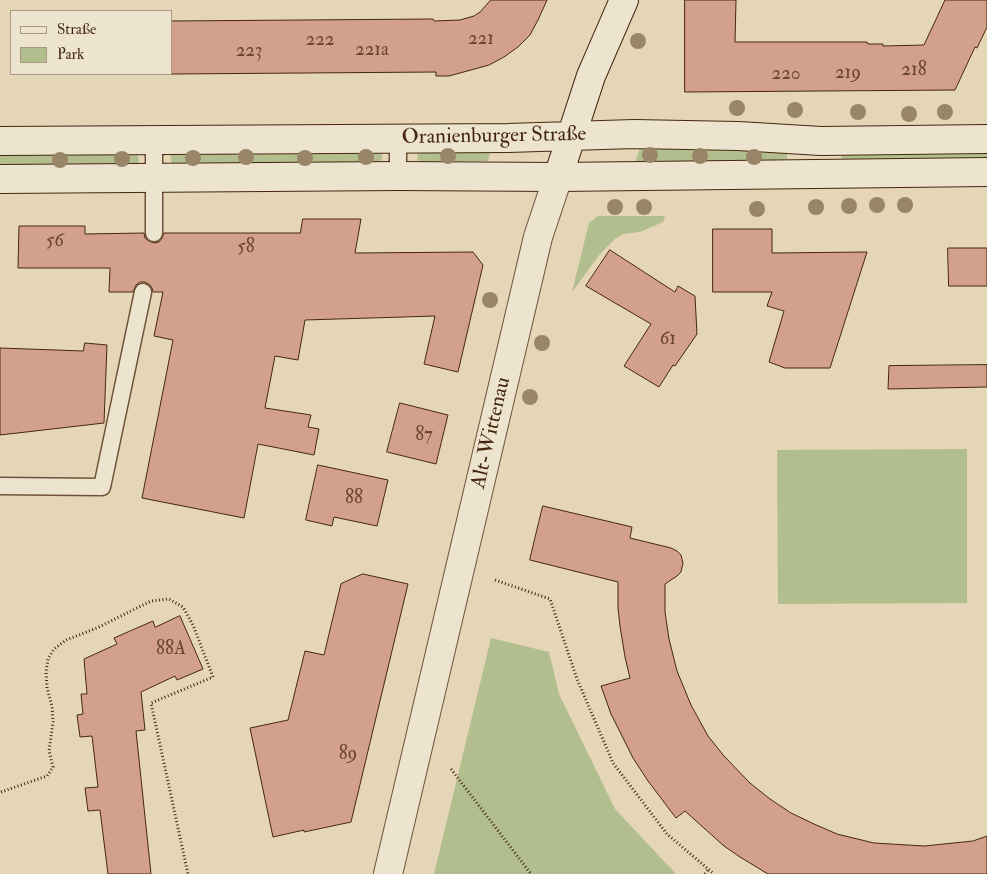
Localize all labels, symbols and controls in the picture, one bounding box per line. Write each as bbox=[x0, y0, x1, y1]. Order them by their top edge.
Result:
legend bbox=[10, 10, 172, 75]
text: Straße bbox=[57, 20, 96, 39]
house number: 221 bbox=[468, 29, 494, 51]
house number: 222 bbox=[306, 30, 334, 52]
house number: 221a bbox=[355, 40, 389, 62]
house number: 223 bbox=[236, 41, 262, 63]
text: Park bbox=[57, 45, 84, 64]
house number: 218 bbox=[901, 60, 927, 82]
house number: 219 bbox=[835, 63, 861, 85]
house number: 220 bbox=[771, 64, 801, 86]
street label: Oranienburger Straße bbox=[401, 123, 587, 151]
house number: 56 bbox=[46, 231, 64, 253]
house number: 58 bbox=[237, 237, 255, 259]
house number: 61 bbox=[660, 329, 676, 351]
street label: Alt-Wittenau bbox=[467, 375, 517, 491]
house number: 87 bbox=[415, 425, 433, 447]
house number: 88 bbox=[345, 488, 363, 510]
house number: 88A bbox=[156, 639, 186, 661]
house number: 89 bbox=[339, 744, 357, 766]

